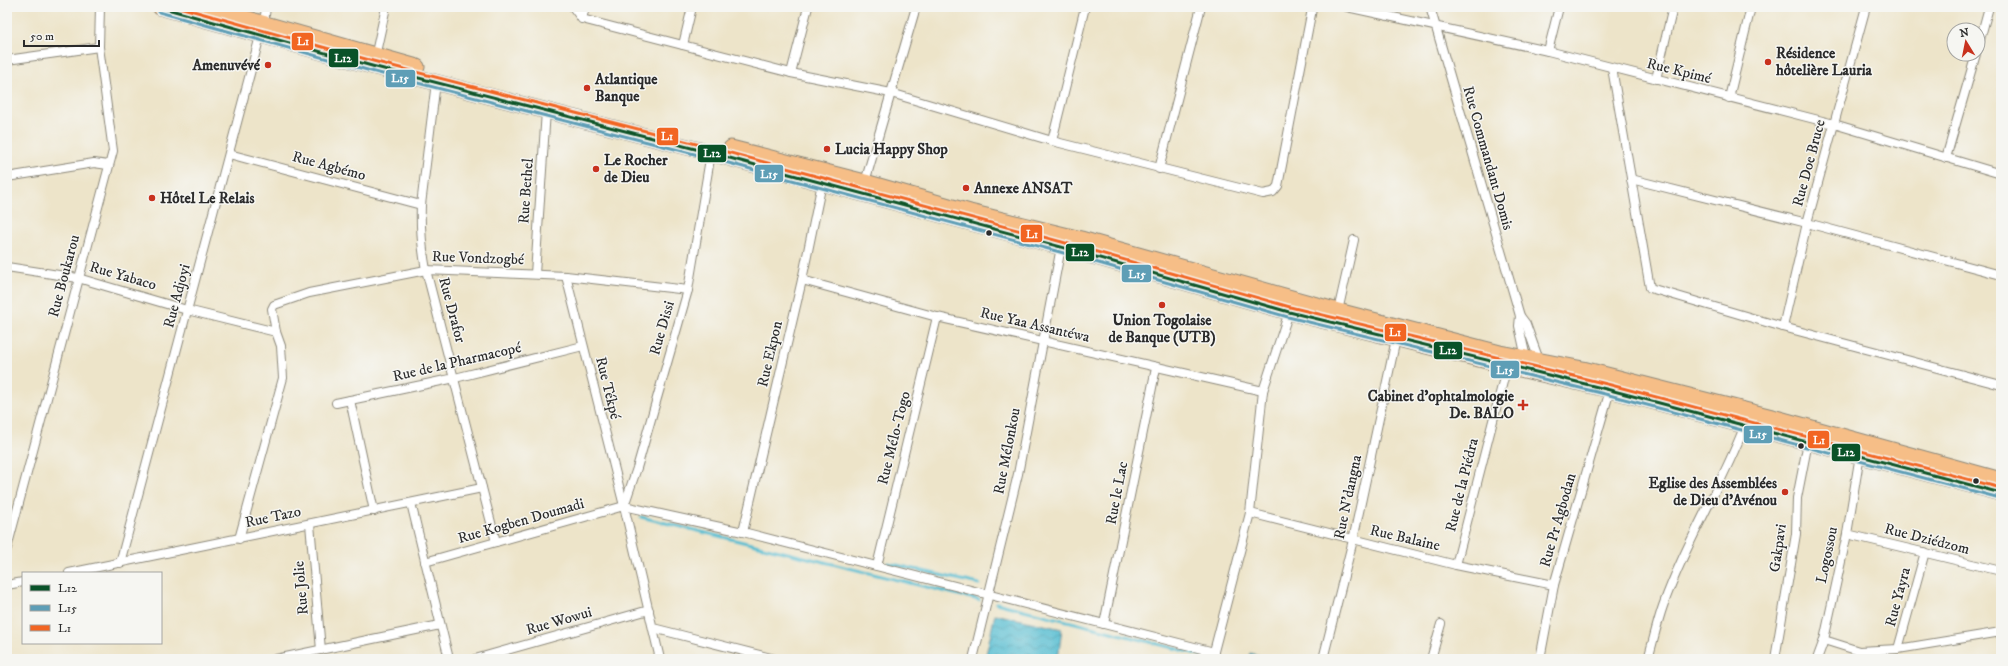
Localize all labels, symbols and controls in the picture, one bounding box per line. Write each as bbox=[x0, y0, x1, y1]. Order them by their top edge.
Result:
scale bar bbox=[24, 22, 99, 48]
north arrow bbox=[1946, 22, 1986, 62]
text: N bbox=[1959, 25, 1970, 41]
text: 50 m bbox=[30, 29, 54, 44]
line badge: L1 bbox=[291, 32, 314, 51]
text: L1 bbox=[297, 35, 309, 49]
place label: Résidence hôtelière Lauria bbox=[1775, 44, 1873, 80]
line badge: L12 bbox=[328, 48, 359, 68]
text: L12 bbox=[334, 52, 352, 66]
street label: Rue Kpimé bbox=[1645, 54, 1714, 88]
place label: Amenuvévé bbox=[191, 56, 261, 75]
marker: Résidence hôtelière Lauria bbox=[1763, 57, 1773, 67]
marker: Amenuvévé bbox=[263, 60, 273, 70]
line badge: L15 bbox=[385, 69, 416, 88]
place label: Atlantique Banque bbox=[594, 70, 658, 107]
text: L15 bbox=[391, 72, 409, 86]
marker: Atlantique Banque bbox=[582, 83, 592, 93]
street label: Rue Commandant Domis bbox=[1458, 84, 1518, 232]
street label: Rue Doe Bruce bbox=[1788, 117, 1830, 209]
line badge: L1 bbox=[656, 127, 679, 146]
text: L1 bbox=[661, 130, 673, 144]
place label: Lucia Happy Shop bbox=[835, 140, 948, 159]
line badge: L12 bbox=[697, 144, 727, 163]
marker: Lucia Happy Shop bbox=[822, 144, 832, 154]
street label: Rue Agbémo bbox=[290, 147, 368, 185]
text: L12 bbox=[703, 147, 721, 161]
place label: Le Rocher de Dieu bbox=[604, 151, 668, 187]
street label: Rue Bethel bbox=[514, 157, 538, 224]
marker: Le Rocher de Dieu bbox=[591, 164, 601, 174]
line badge: L15 bbox=[754, 164, 784, 183]
text: L15 bbox=[760, 168, 778, 182]
place label: Annexe ANSAT bbox=[973, 179, 1073, 198]
marker: Annexe ANSAT bbox=[961, 183, 971, 193]
place label: Hôtel Le Relais bbox=[160, 189, 255, 208]
marker: Hôtel Le Relais bbox=[147, 193, 157, 203]
line badge: L1 bbox=[1020, 224, 1043, 243]
unlabelled marker bbox=[984, 228, 994, 238]
text: L1 bbox=[1026, 228, 1038, 242]
street label: Rue Boukarou bbox=[44, 233, 84, 319]
line badge: L12 bbox=[1065, 243, 1095, 262]
text: L12 bbox=[1071, 246, 1089, 260]
street label: Rue Vondzogbé bbox=[432, 247, 525, 269]
street label: Rue Yabaco bbox=[87, 257, 159, 295]
street label: Rue Adjoyi bbox=[159, 262, 195, 330]
line badge: L15 bbox=[1121, 264, 1152, 283]
text: L15 bbox=[1128, 268, 1146, 282]
street label: Rue Drafor bbox=[434, 275, 470, 345]
street label: Rue Dissi bbox=[645, 299, 679, 357]
marker: Union Togolaise de Banque (UTB) bbox=[1157, 300, 1167, 310]
street label: Rue Yaa Assantéwa bbox=[978, 303, 1092, 347]
place label: Union Togolaise de Banque (UTB) bbox=[1108, 311, 1216, 348]
street label: Rue Ekpon bbox=[753, 319, 787, 389]
line badge: L1 bbox=[1384, 323, 1407, 342]
text: L1 bbox=[1389, 326, 1401, 340]
street label: Rue de la Pharmacopé bbox=[391, 338, 524, 386]
line badge: L12 bbox=[1433, 341, 1463, 360]
text: L12 bbox=[1439, 344, 1457, 358]
street label: Rue Tékpé bbox=[591, 355, 625, 422]
line badge: L15 bbox=[1490, 360, 1520, 379]
text: L15 bbox=[1496, 364, 1514, 378]
place label: Cabinet d'ophtalmologie De. BALO bbox=[1368, 387, 1515, 423]
street label: Rue Mélo-Togo bbox=[873, 389, 915, 487]
marker: Cabinet d'ophtalmologie De. BALO bbox=[1517, 399, 1529, 411]
street label: Rue Mélonkou bbox=[989, 406, 1025, 496]
line badge: L15 bbox=[1743, 425, 1773, 444]
text: L15 bbox=[1749, 428, 1767, 442]
line badge: L1 bbox=[1807, 430, 1830, 449]
text: L1 bbox=[1813, 434, 1825, 448]
street label: Rue de la Piédra bbox=[1441, 436, 1483, 534]
unlabelled marker bbox=[1796, 441, 1806, 451]
line badge: L12 bbox=[1831, 443, 1861, 462]
text: L12 bbox=[1837, 446, 1855, 460]
street label: Rue N'dangna bbox=[1330, 452, 1366, 541]
street label: Rue le Lac bbox=[1102, 459, 1133, 526]
street label: Rue Pr Agbodan bbox=[1535, 471, 1581, 569]
place label: Eglise des Assemblées de Dieu d'Avénou bbox=[1649, 474, 1778, 510]
unlabelled marker bbox=[1971, 476, 1981, 486]
marker: Eglise des Assemblées de Dieu d'Avénou bbox=[1780, 487, 1790, 497]
street label: Rue Kogben Doumadi bbox=[456, 494, 587, 548]
street label: Rue Tazo bbox=[243, 502, 303, 532]
street label: Rue Dziédzom bbox=[1883, 519, 1971, 559]
street label: Rue Balaine bbox=[1368, 521, 1442, 555]
street label: Gakpavi bbox=[1765, 523, 1791, 573]
street label: Logossou bbox=[1812, 525, 1842, 585]
street label: Rue Jolie bbox=[289, 560, 313, 616]
street label: Rue Yayra bbox=[1881, 565, 1915, 629]
legend bbox=[22, 572, 162, 644]
text: L12 bbox=[58, 581, 77, 596]
text: L15 bbox=[58, 601, 77, 616]
street label: Rue Wowui bbox=[524, 603, 594, 639]
text: L1 bbox=[58, 621, 71, 636]

